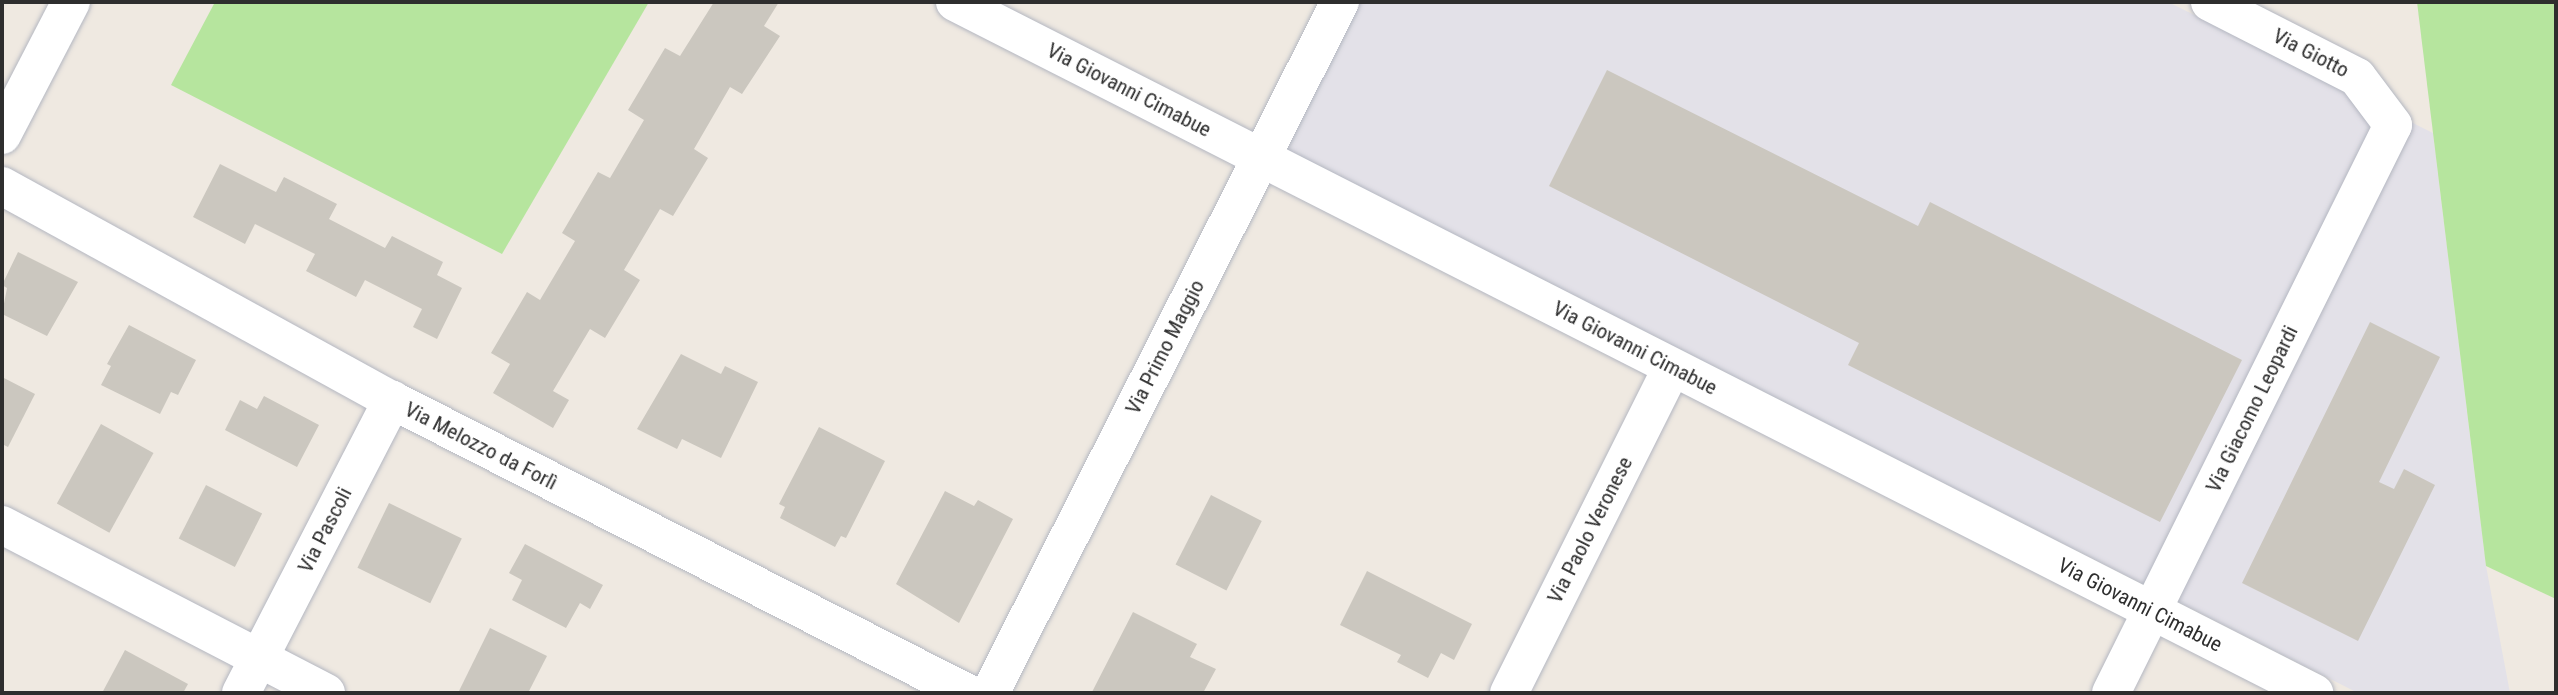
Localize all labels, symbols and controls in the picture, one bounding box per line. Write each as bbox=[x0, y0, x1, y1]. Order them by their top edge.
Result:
street label: Via Giotto bbox=[2269, 23, 2353, 83]
street label: Via Giovanni Cimabue bbox=[1043, 38, 1215, 142]
street label: Via Primo Maggio bbox=[1120, 276, 1210, 418]
street label: Via Giovanni Cimabue bbox=[1549, 296, 1721, 400]
street label: Via Giacomo Leopardi bbox=[2201, 322, 2303, 496]
street label: Via Melozzo da Forlì bbox=[400, 397, 562, 495]
street label: Via Paolo Veronese bbox=[1542, 453, 1638, 607]
street label: Via Pascoli bbox=[293, 483, 357, 577]
street label: Via Giovanni Cimabue bbox=[2054, 553, 2226, 657]

